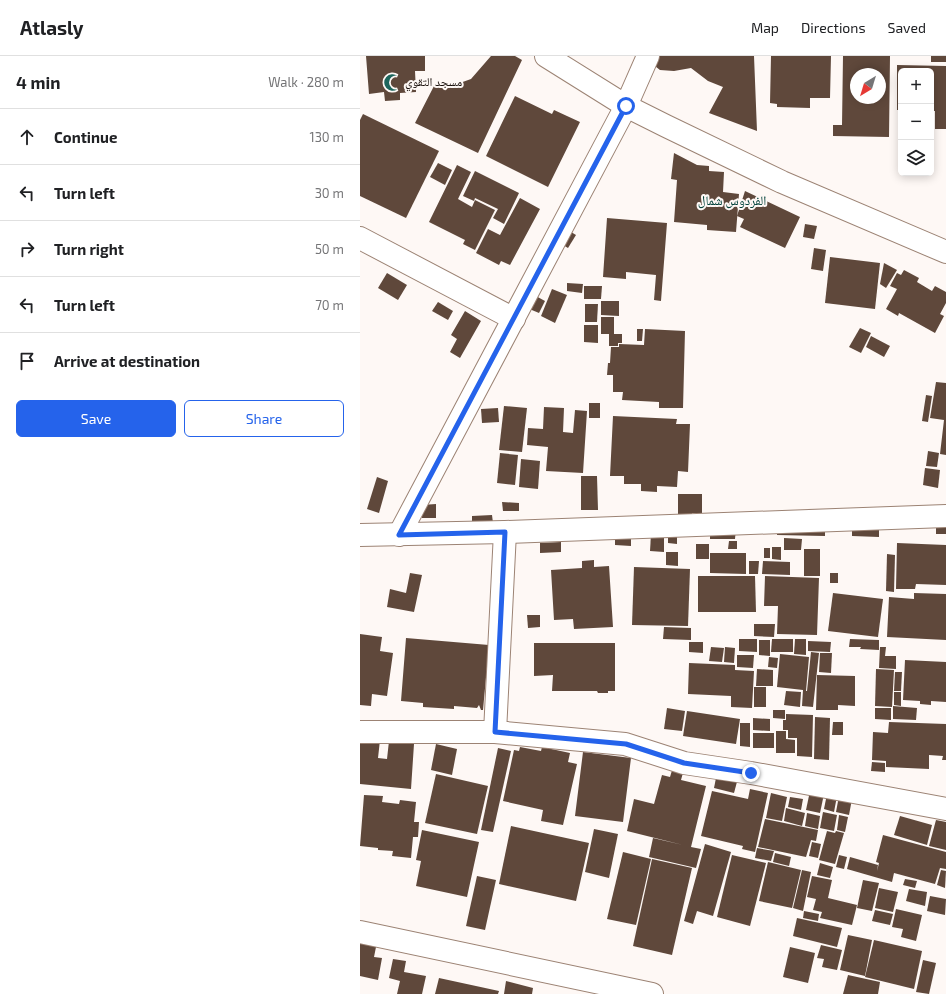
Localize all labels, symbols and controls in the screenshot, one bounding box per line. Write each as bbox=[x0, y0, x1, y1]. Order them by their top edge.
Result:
text: Atlasly bbox=[20, 16, 84, 39]
text: Map bbox=[751, 19, 779, 36]
text: Directions bbox=[801, 19, 866, 36]
text: Saved bbox=[888, 19, 926, 36]
north arrow bbox=[850, 68, 886, 104]
map controls bbox=[898, 68, 934, 176]
button: + bbox=[898, 68, 934, 104]
text: 4 min bbox=[16, 72, 60, 92]
mosque icon: مسجد التقوي bbox=[382, 72, 402, 92]
text: Walk · 280 m bbox=[268, 74, 344, 90]
place label: مسجد التقوي bbox=[405, 74, 462, 92]
route start bbox=[617, 97, 635, 115]
button: − bbox=[898, 104, 934, 140]
icon: ahead bbox=[16, 126, 38, 148]
text: Continue bbox=[54, 128, 117, 146]
text: 130 m bbox=[309, 129, 344, 145]
button: layers bbox=[898, 140, 934, 176]
icon: left bbox=[16, 182, 38, 204]
text: Turn left bbox=[54, 184, 115, 202]
text: 30 m bbox=[315, 185, 344, 201]
district label: الفردوس شمال bbox=[698, 192, 766, 209]
icon: right bbox=[16, 238, 38, 260]
text: Turn right bbox=[54, 240, 124, 258]
text: 50 m bbox=[315, 241, 344, 257]
icon: left bbox=[16, 294, 38, 316]
text: Turn left bbox=[54, 296, 115, 314]
text: 70 m bbox=[315, 297, 344, 313]
icon: arrive bbox=[16, 350, 38, 372]
text: Arrive at destination bbox=[54, 352, 200, 370]
button: Save bbox=[16, 400, 176, 437]
button: Share bbox=[184, 400, 344, 437]
route end bbox=[742, 764, 760, 782]

